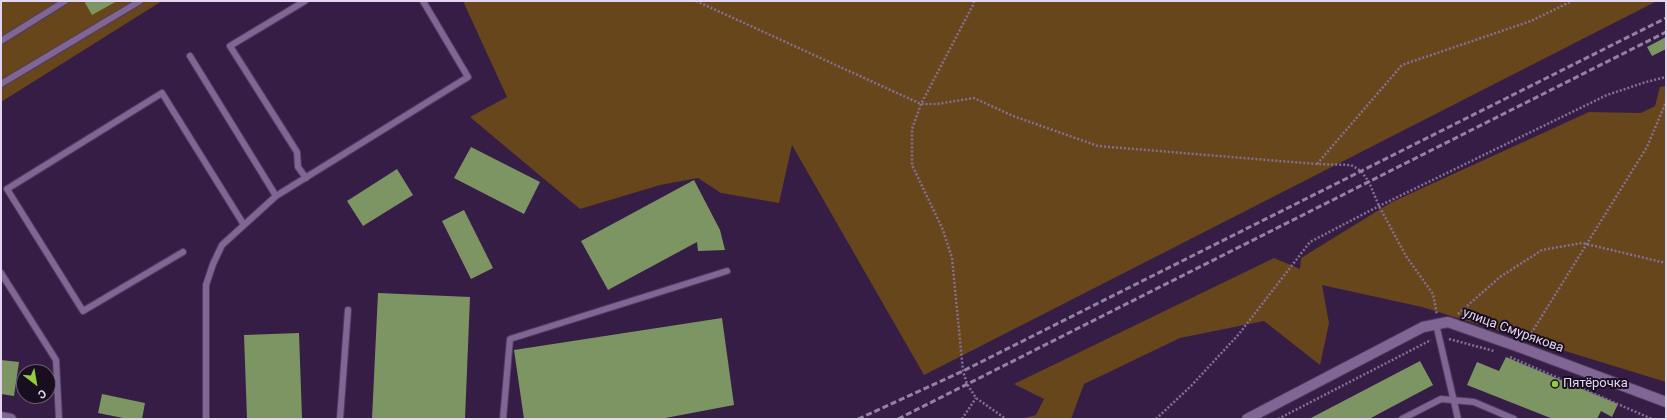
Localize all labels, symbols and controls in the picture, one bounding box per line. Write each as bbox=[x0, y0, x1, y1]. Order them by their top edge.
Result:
street label: улица Смурякова bbox=[1460, 305, 1566, 357]
north arrow bbox=[16, 364, 56, 404]
place label: Пятёрочка bbox=[1563, 376, 1628, 392]
marker: Пятёрочка bbox=[1550, 379, 1560, 389]
text: С bbox=[35, 386, 48, 401]

